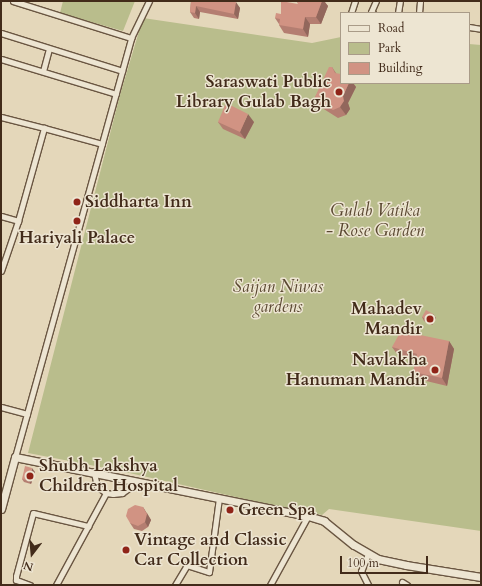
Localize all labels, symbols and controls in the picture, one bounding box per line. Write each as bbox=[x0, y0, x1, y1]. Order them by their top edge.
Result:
legend bbox=[340, 12, 470, 84]
text: Road bbox=[378, 20, 404, 36]
text: Park bbox=[378, 40, 401, 56]
text: Building bbox=[378, 60, 422, 76]
place label: Saraswati Public Library Gulab Bagh bbox=[176, 72, 331, 112]
marker: Saraswati Public Library Gulab Bagh bbox=[334, 87, 344, 97]
place label: Siddharta Inn bbox=[85, 192, 192, 212]
marker: Siddharta Inn bbox=[72, 197, 82, 207]
park label: Gulab Vatika - Rose Garden bbox=[326, 201, 424, 241]
marker: Hariyali Palace bbox=[72, 216, 82, 226]
place label: Hariyali Palace bbox=[19, 228, 135, 248]
park label: Saijan Niwas gardens bbox=[233, 277, 323, 317]
place label: Mahadev Mandir bbox=[351, 299, 422, 339]
marker: Mahadev Mandir bbox=[425, 314, 435, 324]
place label: Navlakha Hanuman Mandir bbox=[286, 350, 427, 390]
marker: Navlakha Hanuman Mandir bbox=[430, 365, 440, 375]
place label: Shubh Lakshya Children Hospital bbox=[39, 456, 178, 496]
marker: Shubh Lakshya Children Hospital bbox=[24, 470, 36, 482]
place label: Green Spa bbox=[238, 500, 316, 520]
marker: Green Spa bbox=[225, 505, 235, 515]
place label: Vintage and Classic Car Collection bbox=[134, 530, 287, 570]
north arrow bbox=[12, 534, 52, 574]
marker: Vintage and Classic Car Collection bbox=[121, 545, 131, 555]
scale bar bbox=[342, 548, 430, 574]
text: 100 m bbox=[347, 555, 379, 571]
text: N bbox=[22, 557, 35, 575]

